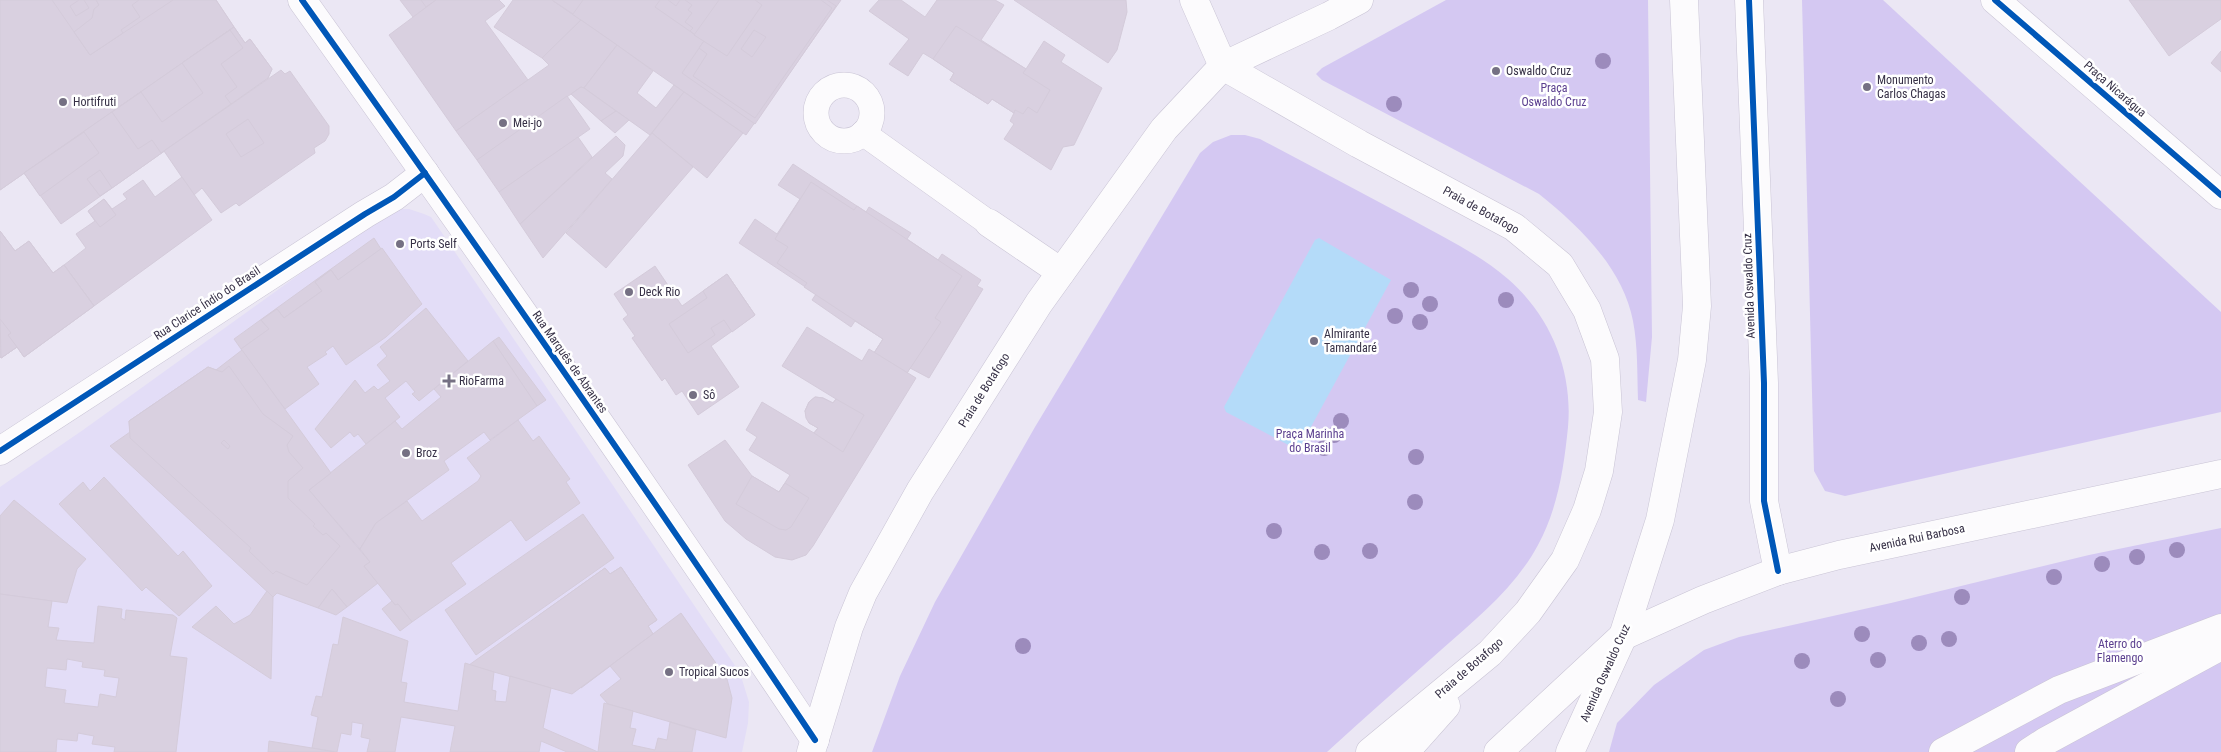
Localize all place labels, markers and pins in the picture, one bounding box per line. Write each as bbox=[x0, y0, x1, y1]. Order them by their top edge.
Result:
place label: Oswaldo Cruz bbox=[1506, 64, 1571, 78]
marker: Oswaldo Cruz bbox=[1490, 65, 1502, 77]
place label: Monumento Carlos Chagas bbox=[1877, 73, 1946, 101]
marker: Monumento Carlos Chagas bbox=[1861, 81, 1873, 93]
place label: Hortifruti bbox=[73, 95, 116, 109]
marker: Hortifruti bbox=[57, 96, 69, 108]
place label: Mei-jo bbox=[513, 116, 542, 130]
marker: Mei-jo bbox=[497, 117, 509, 129]
place label: Ports Self bbox=[410, 237, 457, 251]
marker: Ports Self bbox=[394, 238, 406, 250]
place label: Deck Rio bbox=[639, 285, 680, 299]
marker: Deck Rio bbox=[623, 286, 635, 298]
place label: Almirante Tamandaré bbox=[1324, 327, 1377, 355]
marker: Almirante Tamandaré bbox=[1308, 335, 1320, 347]
place label: RioFarma bbox=[459, 374, 504, 388]
marker: RioFarma bbox=[443, 375, 455, 387]
place label: Sô bbox=[703, 388, 715, 402]
marker: Sô bbox=[687, 389, 699, 401]
place label: Broz bbox=[416, 446, 437, 460]
marker: Broz bbox=[400, 447, 412, 459]
place label: Tropical Sucos bbox=[679, 665, 749, 679]
marker: Tropical Sucos bbox=[663, 666, 675, 678]

